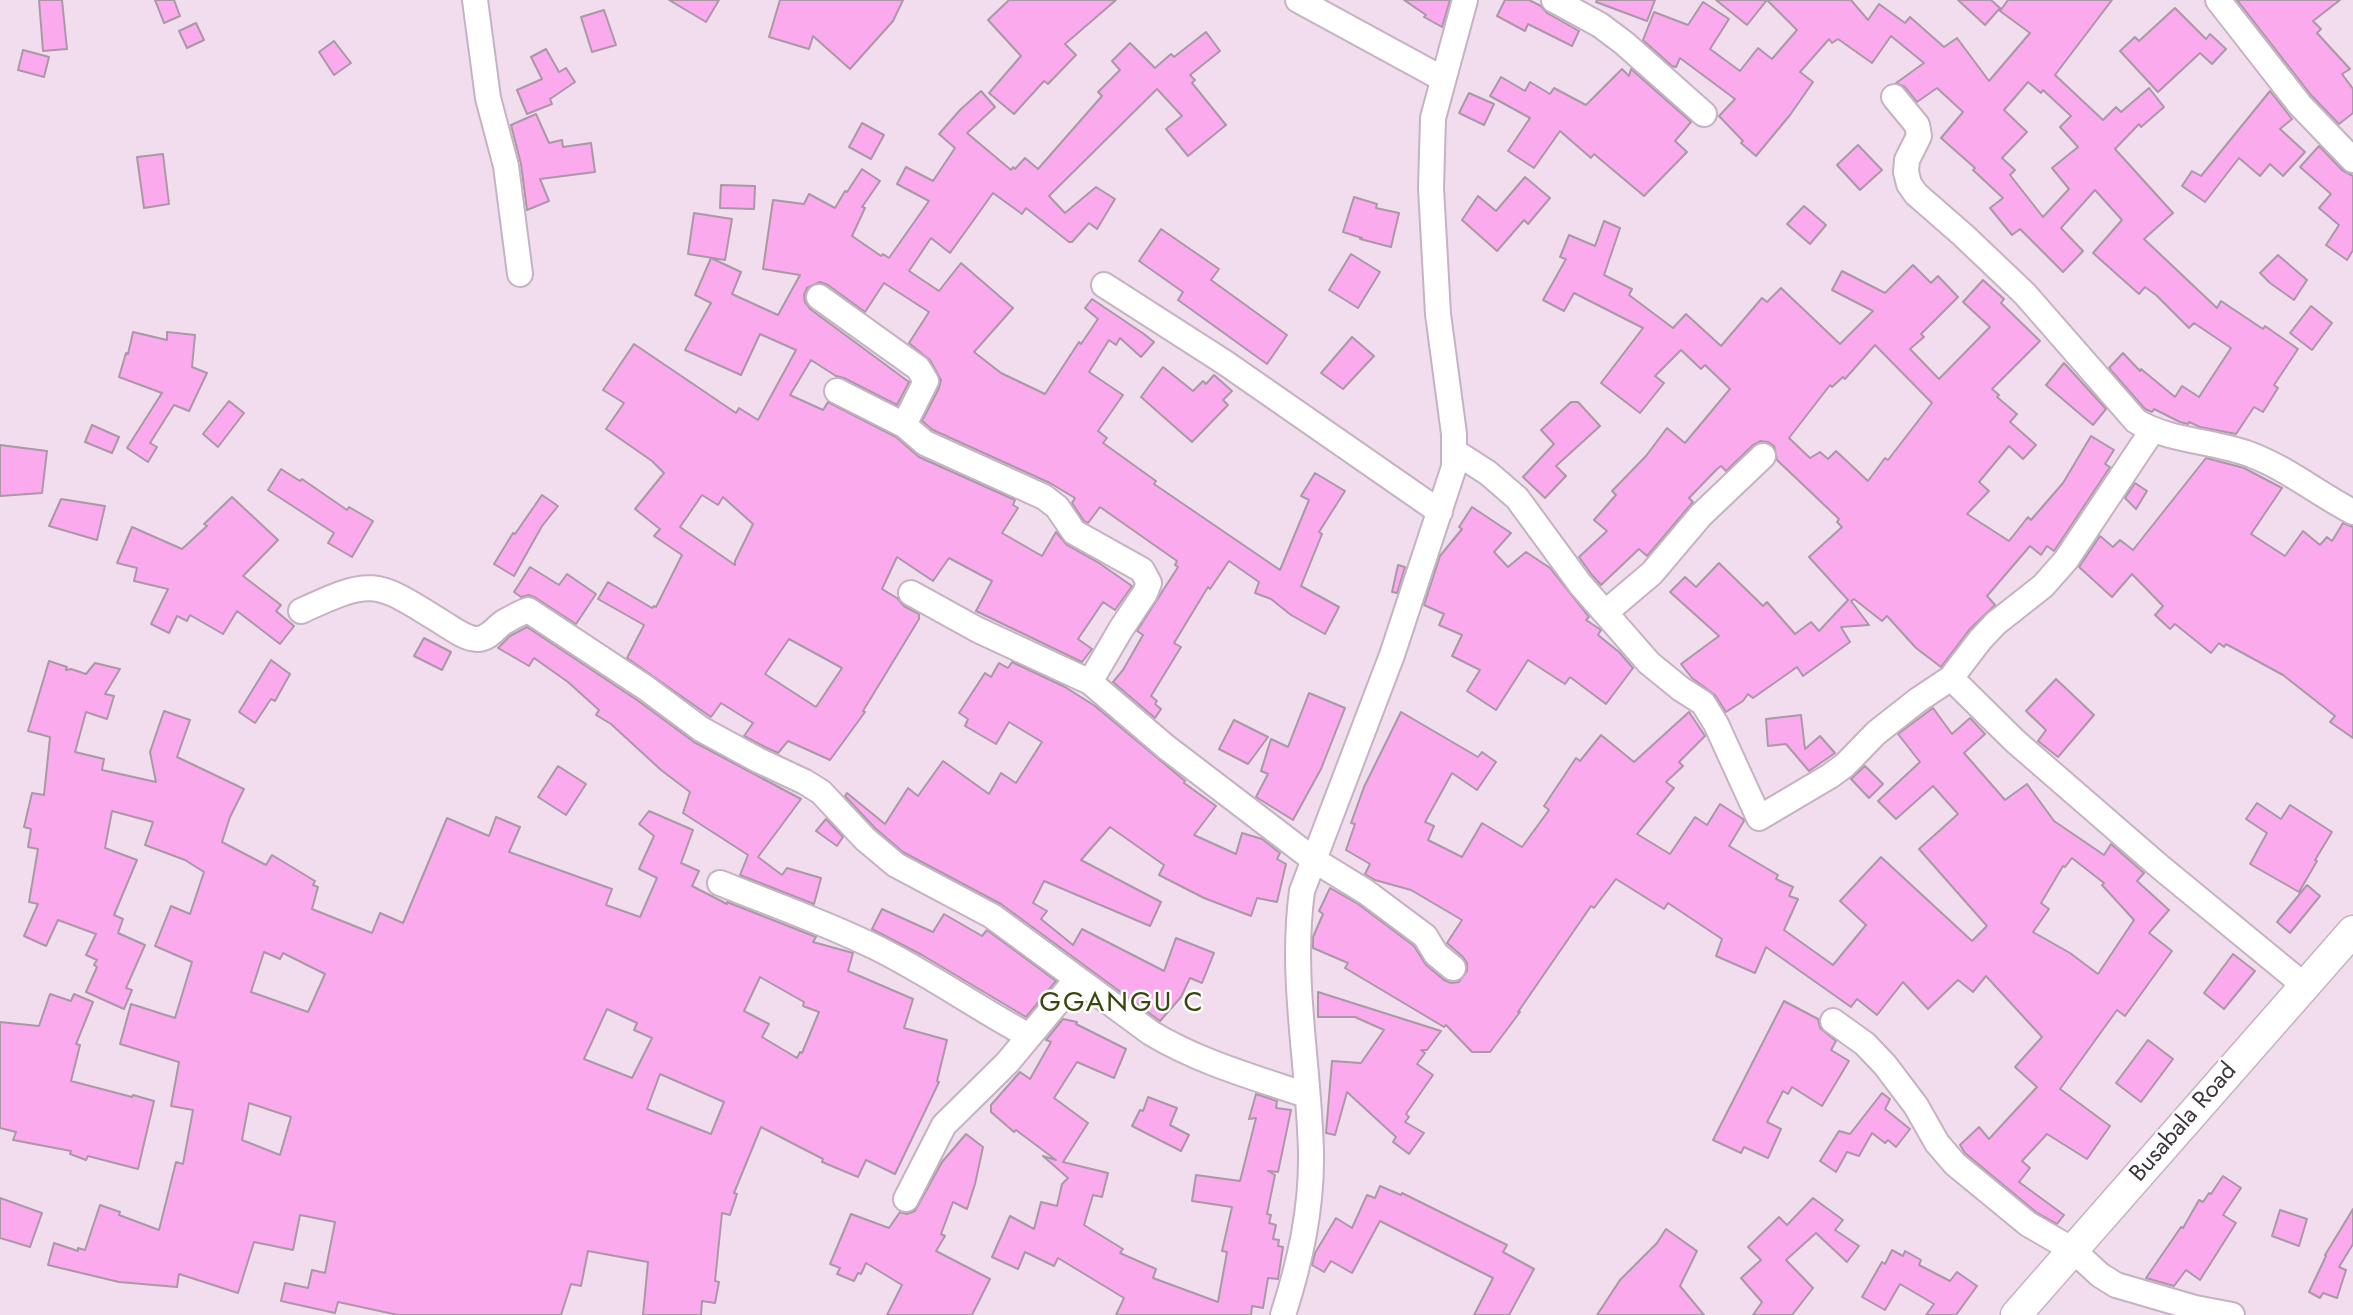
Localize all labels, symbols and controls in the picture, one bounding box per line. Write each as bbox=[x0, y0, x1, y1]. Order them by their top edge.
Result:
district label: GGANGU C bbox=[1040, 987, 1204, 1021]
street label: Busabala Road bbox=[2124, 1058, 2244, 1188]

